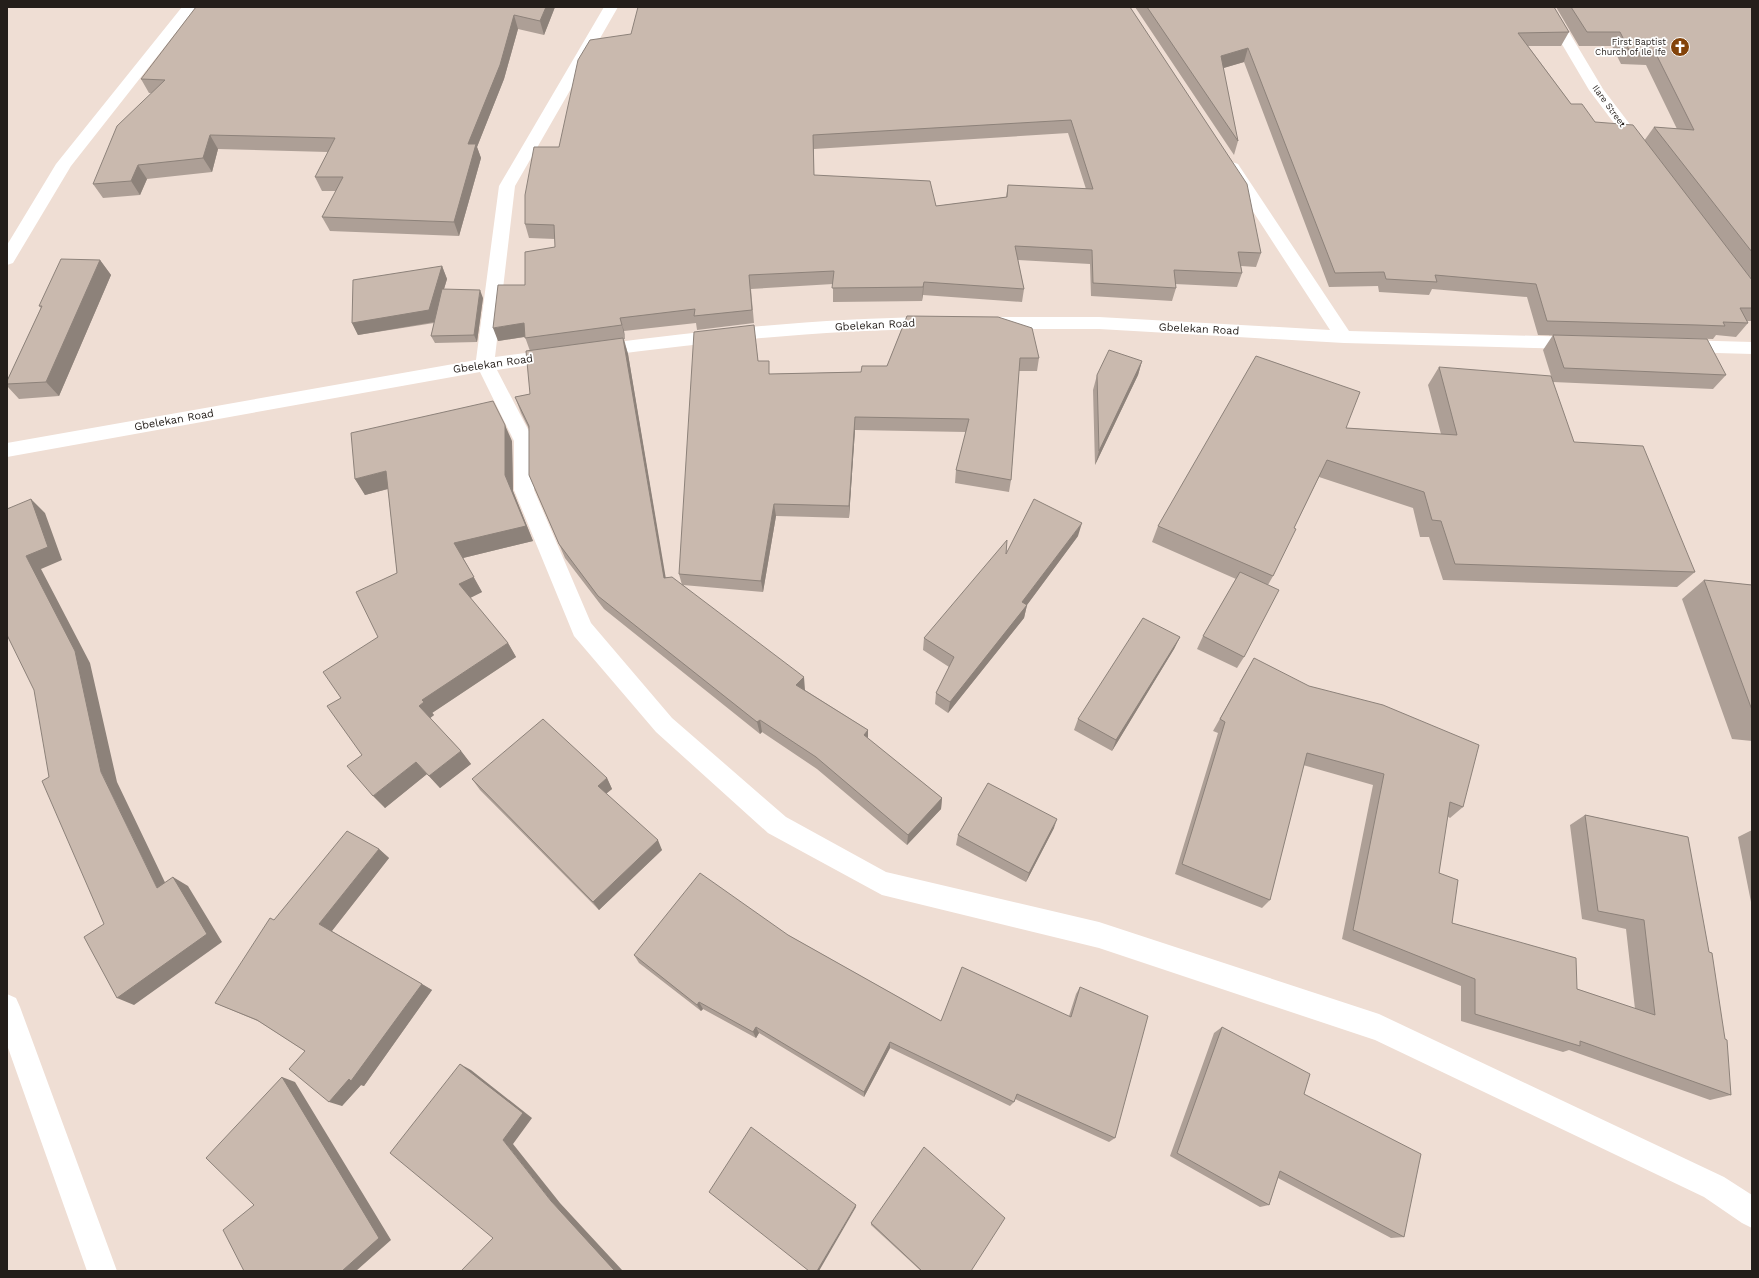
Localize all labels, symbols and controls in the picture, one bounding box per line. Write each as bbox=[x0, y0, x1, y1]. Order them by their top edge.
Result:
church icon: First Baptist Church of Ile Ife bbox=[1669, 36, 1691, 58]
place label: First Baptist Church of Ile Ife bbox=[1595, 37, 1666, 57]
street label: Ilare Street bbox=[1590, 83, 1628, 129]
street label: Gbelekan Road bbox=[834, 316, 916, 334]
street label: Gbelekan Road bbox=[1158, 320, 1240, 338]
street label: Gbelekan Road bbox=[452, 352, 534, 376]
street label: Gbelekan Road bbox=[133, 407, 215, 433]

